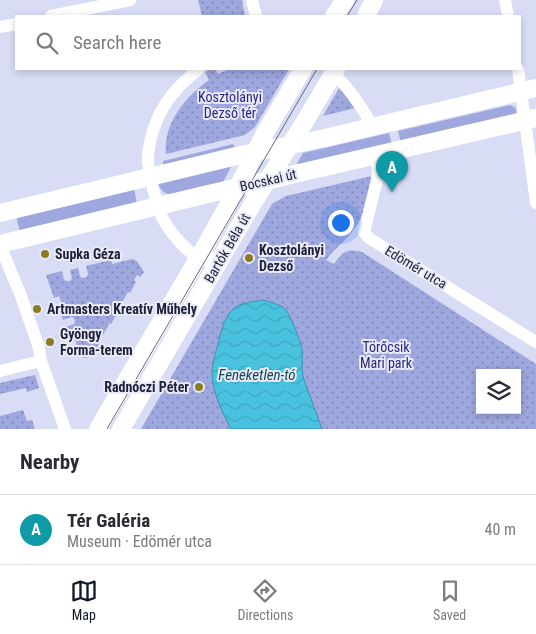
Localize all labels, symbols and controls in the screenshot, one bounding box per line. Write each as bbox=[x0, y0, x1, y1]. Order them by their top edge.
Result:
search box bbox=[15, 15, 521, 70]
icon: search bbox=[33, 29, 61, 57]
text: Search here bbox=[73, 31, 161, 54]
park label: Kosztolányi Dezső tér bbox=[198, 89, 262, 121]
pin: A bbox=[376, 151, 408, 192]
street label: Bocskai út bbox=[238, 166, 298, 194]
street label: Bartók Béla út bbox=[201, 210, 253, 286]
your location bbox=[328, 210, 354, 236]
place label: Kosztolányi Dezső bbox=[259, 242, 324, 274]
street label: Edömér utca bbox=[382, 242, 450, 292]
place label: Supka Géza bbox=[55, 246, 121, 262]
marker: Supka Géza bbox=[39, 248, 51, 260]
marker: Kosztolányi Dezső bbox=[243, 252, 255, 264]
place label: Artmasters Kreatív Műhely bbox=[47, 301, 198, 317]
marker: Artmasters Kreatív Műhely bbox=[31, 303, 43, 315]
place label: Gyöngy Forma-terem bbox=[60, 326, 133, 358]
marker: Gyöngy Forma-terem bbox=[44, 336, 56, 348]
park label: Törőcsik Mari park bbox=[360, 339, 413, 371]
water label: Feneketlen-tó bbox=[218, 366, 296, 384]
map controls bbox=[476, 369, 521, 414]
button: layers bbox=[476, 369, 521, 414]
place label: Radnóczi Péter bbox=[104, 379, 189, 395]
marker: Radnóczi Péter bbox=[193, 381, 205, 393]
text: Nearby bbox=[20, 450, 79, 474]
text: Tér Galéria bbox=[67, 509, 150, 532]
text: A bbox=[31, 520, 41, 539]
text: 40 m bbox=[484, 520, 516, 539]
text: Museum · Edömér utca bbox=[67, 532, 212, 551]
tab: Map bbox=[70, 577, 98, 623]
tab: Directions bbox=[237, 577, 293, 623]
tab: Saved bbox=[433, 577, 466, 623]

